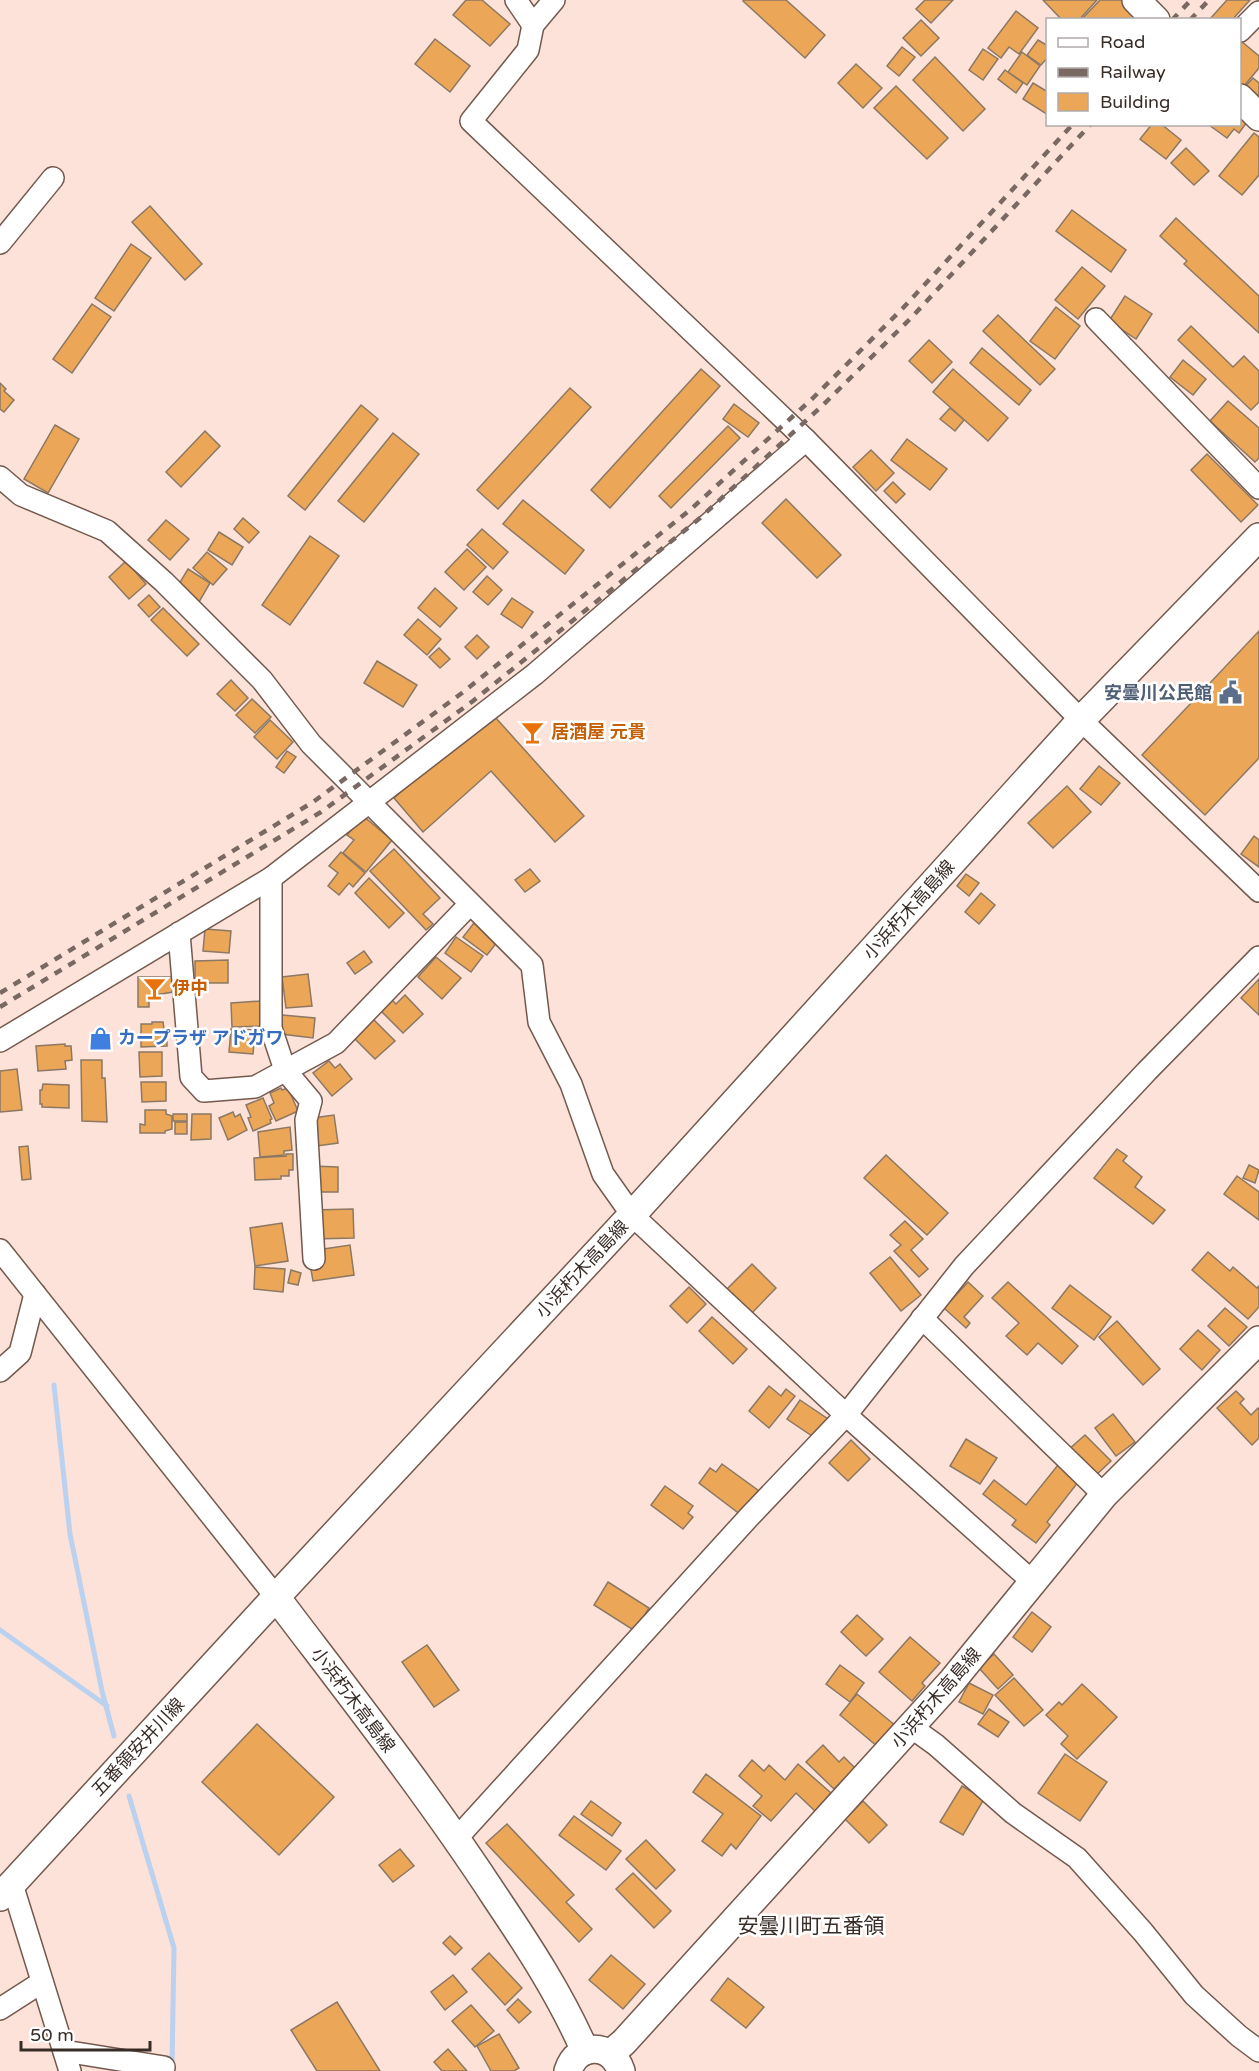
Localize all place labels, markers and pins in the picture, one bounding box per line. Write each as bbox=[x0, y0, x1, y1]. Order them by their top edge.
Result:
public building icon: 安曇川公民館 bbox=[1217, 680, 1243, 706]
place label: 安曇川公民館 bbox=[1104, 682, 1212, 704]
bar icon: 居酒屋 元貴 bbox=[520, 719, 546, 745]
place label: 居酒屋 元貴 bbox=[551, 721, 646, 743]
bar icon: 伊中 bbox=[141, 975, 167, 1001]
place label: 伊中 bbox=[172, 977, 208, 999]
shop icon: カープラザ アドガワ bbox=[87, 1025, 113, 1051]
place label: カープラザ アドガワ bbox=[118, 1027, 284, 1049]

